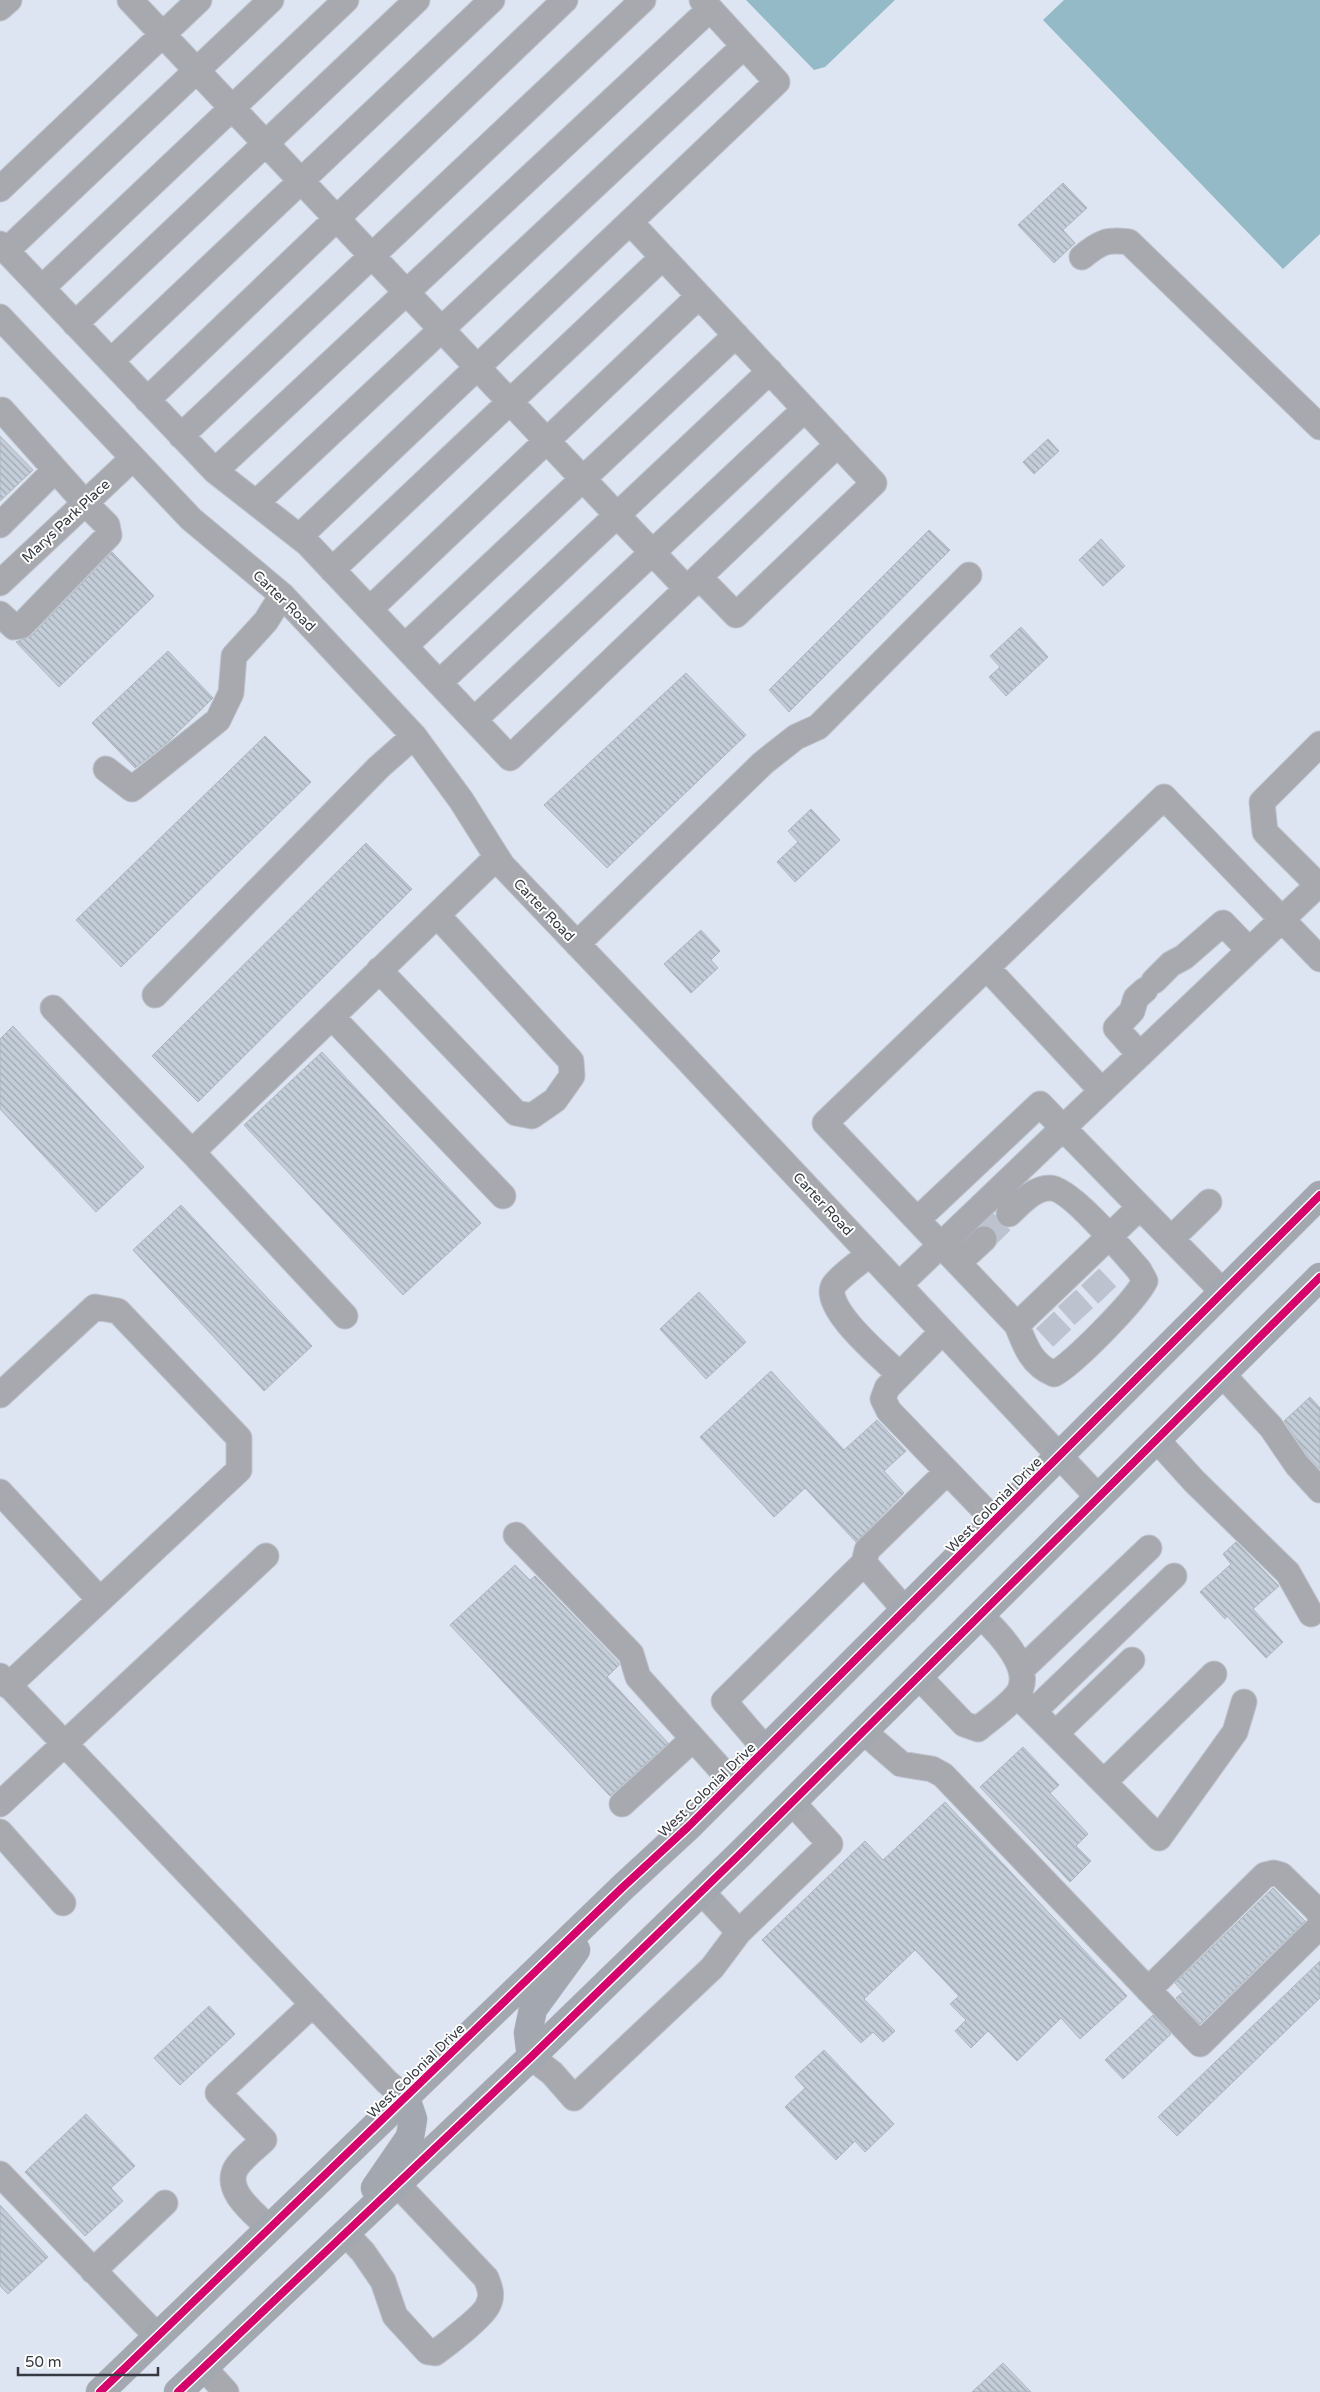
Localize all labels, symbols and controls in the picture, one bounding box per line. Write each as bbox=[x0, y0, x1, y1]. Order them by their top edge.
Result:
street label: Marys Park Place bbox=[18, 476, 114, 566]
street label: Carter Road bbox=[249, 567, 319, 635]
street label: Carter Road bbox=[510, 875, 578, 945]
street label: Carter Road bbox=[789, 1169, 857, 1239]
street label: West Colonial Drive bbox=[943, 1453, 1046, 1556]
street label: West Colonial Drive bbox=[655, 1739, 759, 1841]
street label: West Colonial Drive bbox=[364, 2020, 468, 2122]
scale bar bbox=[18, 2344, 158, 2376]
text: 50 m bbox=[25, 2353, 62, 2371]

